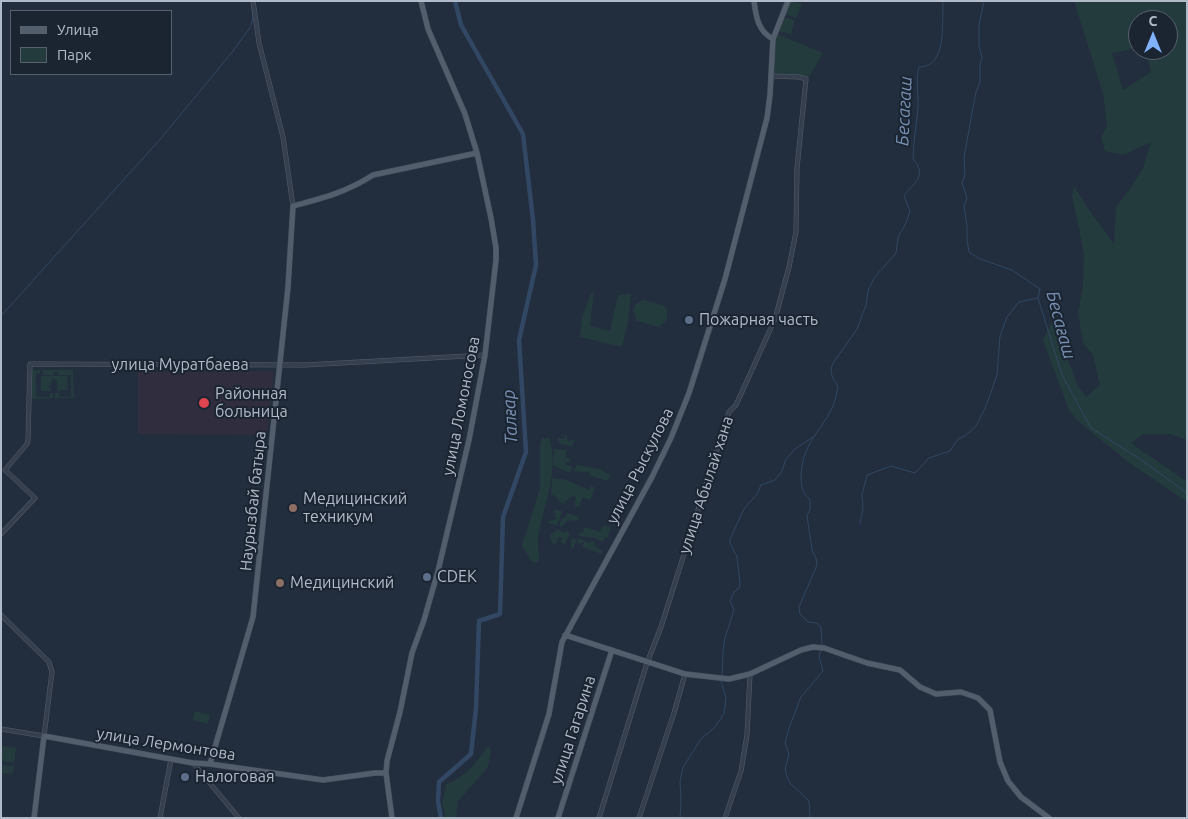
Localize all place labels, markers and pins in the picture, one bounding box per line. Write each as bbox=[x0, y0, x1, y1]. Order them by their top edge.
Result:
place label: Пожарная часть bbox=[699, 310, 818, 330]
marker: Пожарная часть bbox=[683, 314, 695, 326]
place label: Районная больница bbox=[215, 384, 288, 422]
marker: Районная больница bbox=[197, 396, 211, 410]
place label: Медицинский техникум bbox=[303, 489, 407, 527]
marker: Медицинский техникум bbox=[287, 502, 299, 514]
place label: CDEK bbox=[437, 567, 477, 587]
marker: CDEK bbox=[421, 571, 433, 583]
place label: Медицинский bbox=[290, 573, 394, 593]
marker: Медицинский bbox=[274, 577, 286, 589]
place label: Налоговая bbox=[195, 767, 275, 787]
marker: Налоговая bbox=[179, 771, 191, 783]

